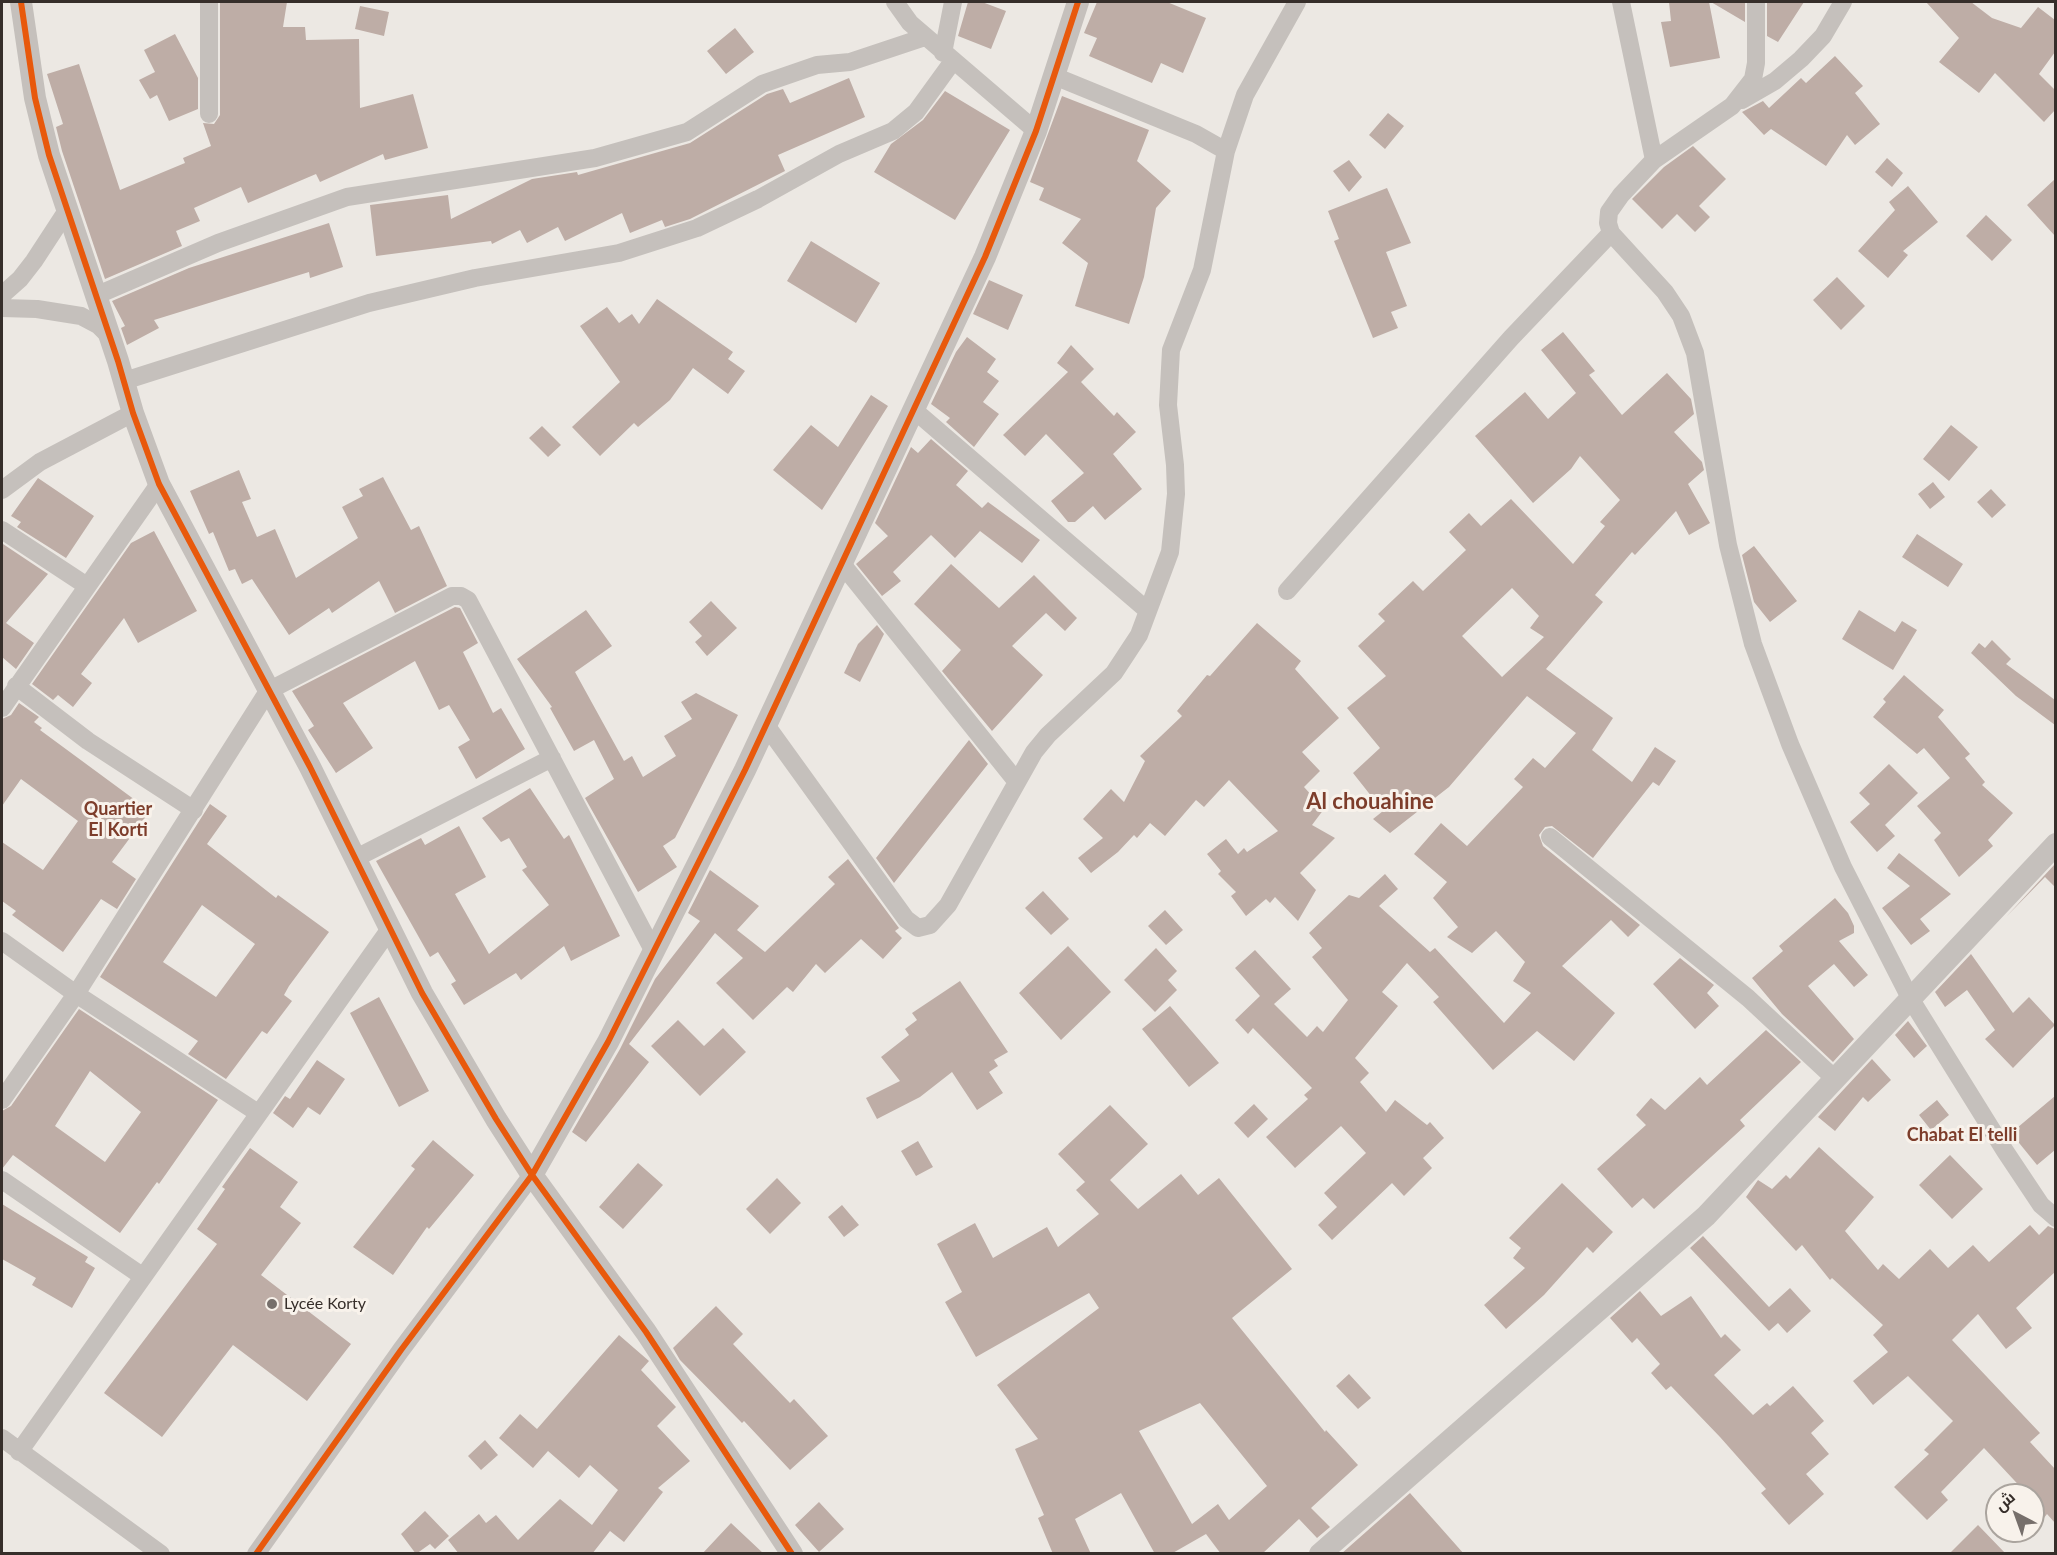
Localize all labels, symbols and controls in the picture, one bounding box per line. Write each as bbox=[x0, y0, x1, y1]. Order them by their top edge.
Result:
district label: Al chouahine bbox=[1306, 789, 1434, 815]
district label: Quartier El Korti bbox=[84, 798, 152, 840]
district label: Chabat El telli bbox=[1907, 1124, 2017, 1146]
place label: Lycée Korty bbox=[284, 1294, 366, 1314]
marker: Lycée Korty bbox=[265, 1297, 279, 1311]
north arrow bbox=[1985, 1483, 2045, 1543]
text: ش bbox=[1990, 1487, 2018, 1514]

